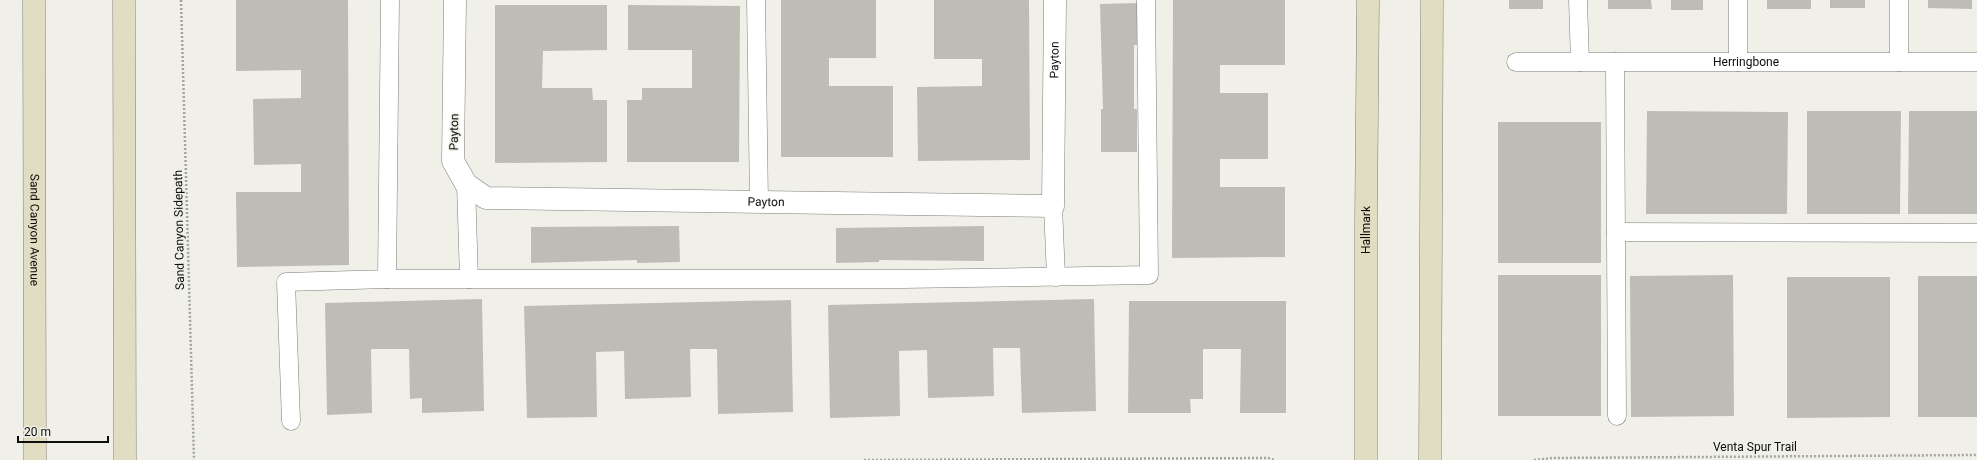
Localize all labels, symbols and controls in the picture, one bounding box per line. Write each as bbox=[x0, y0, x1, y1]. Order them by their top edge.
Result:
street label: Payton bbox=[1047, 41, 1062, 78]
street label: Herringbone bbox=[1713, 55, 1779, 69]
street label: Payton bbox=[447, 113, 461, 151]
street label: Sand Canyon Sidepath bbox=[171, 170, 187, 290]
street label: Sand Canyon Avenue bbox=[27, 174, 42, 286]
street label: Payton bbox=[748, 195, 785, 209]
street label: Hallmark bbox=[1359, 205, 1373, 254]
scale bar bbox=[18, 418, 108, 444]
text: 20 m bbox=[24, 425, 51, 439]
street label: Venta Spur Trail bbox=[1713, 440, 1797, 454]

